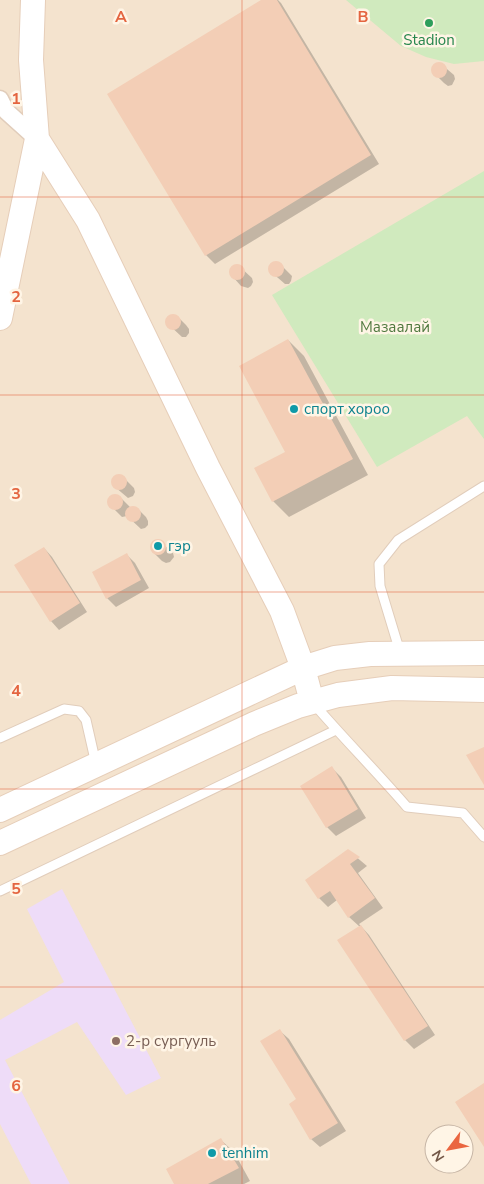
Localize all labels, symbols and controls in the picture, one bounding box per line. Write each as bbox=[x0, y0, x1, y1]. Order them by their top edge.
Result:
text: A bbox=[115, 6, 127, 28]
text: B bbox=[357, 6, 369, 28]
marker: Stadion bbox=[423, 17, 435, 29]
place label: Stadion bbox=[403, 30, 455, 50]
text: 1 bbox=[11, 88, 21, 110]
text: 2 bbox=[11, 286, 21, 308]
park label: Мазаалай bbox=[360, 317, 430, 337]
place label: спорт хороо bbox=[304, 399, 390, 419]
marker: спорт хороо bbox=[288, 403, 300, 415]
text: 3 bbox=[11, 483, 21, 505]
place label: гэр bbox=[168, 536, 191, 556]
marker: гэр bbox=[152, 540, 164, 552]
text: 4 bbox=[11, 680, 21, 702]
text: 5 bbox=[11, 878, 21, 900]
place label: 2-р сургууль bbox=[126, 1031, 216, 1051]
marker: 2-р сургууль bbox=[110, 1035, 122, 1047]
text: 6 bbox=[11, 1075, 21, 1097]
north arrow bbox=[424, 1124, 474, 1174]
place label: tenhim bbox=[222, 1143, 269, 1163]
text: N bbox=[428, 1146, 449, 1165]
marker: tenhim bbox=[206, 1147, 218, 1159]

